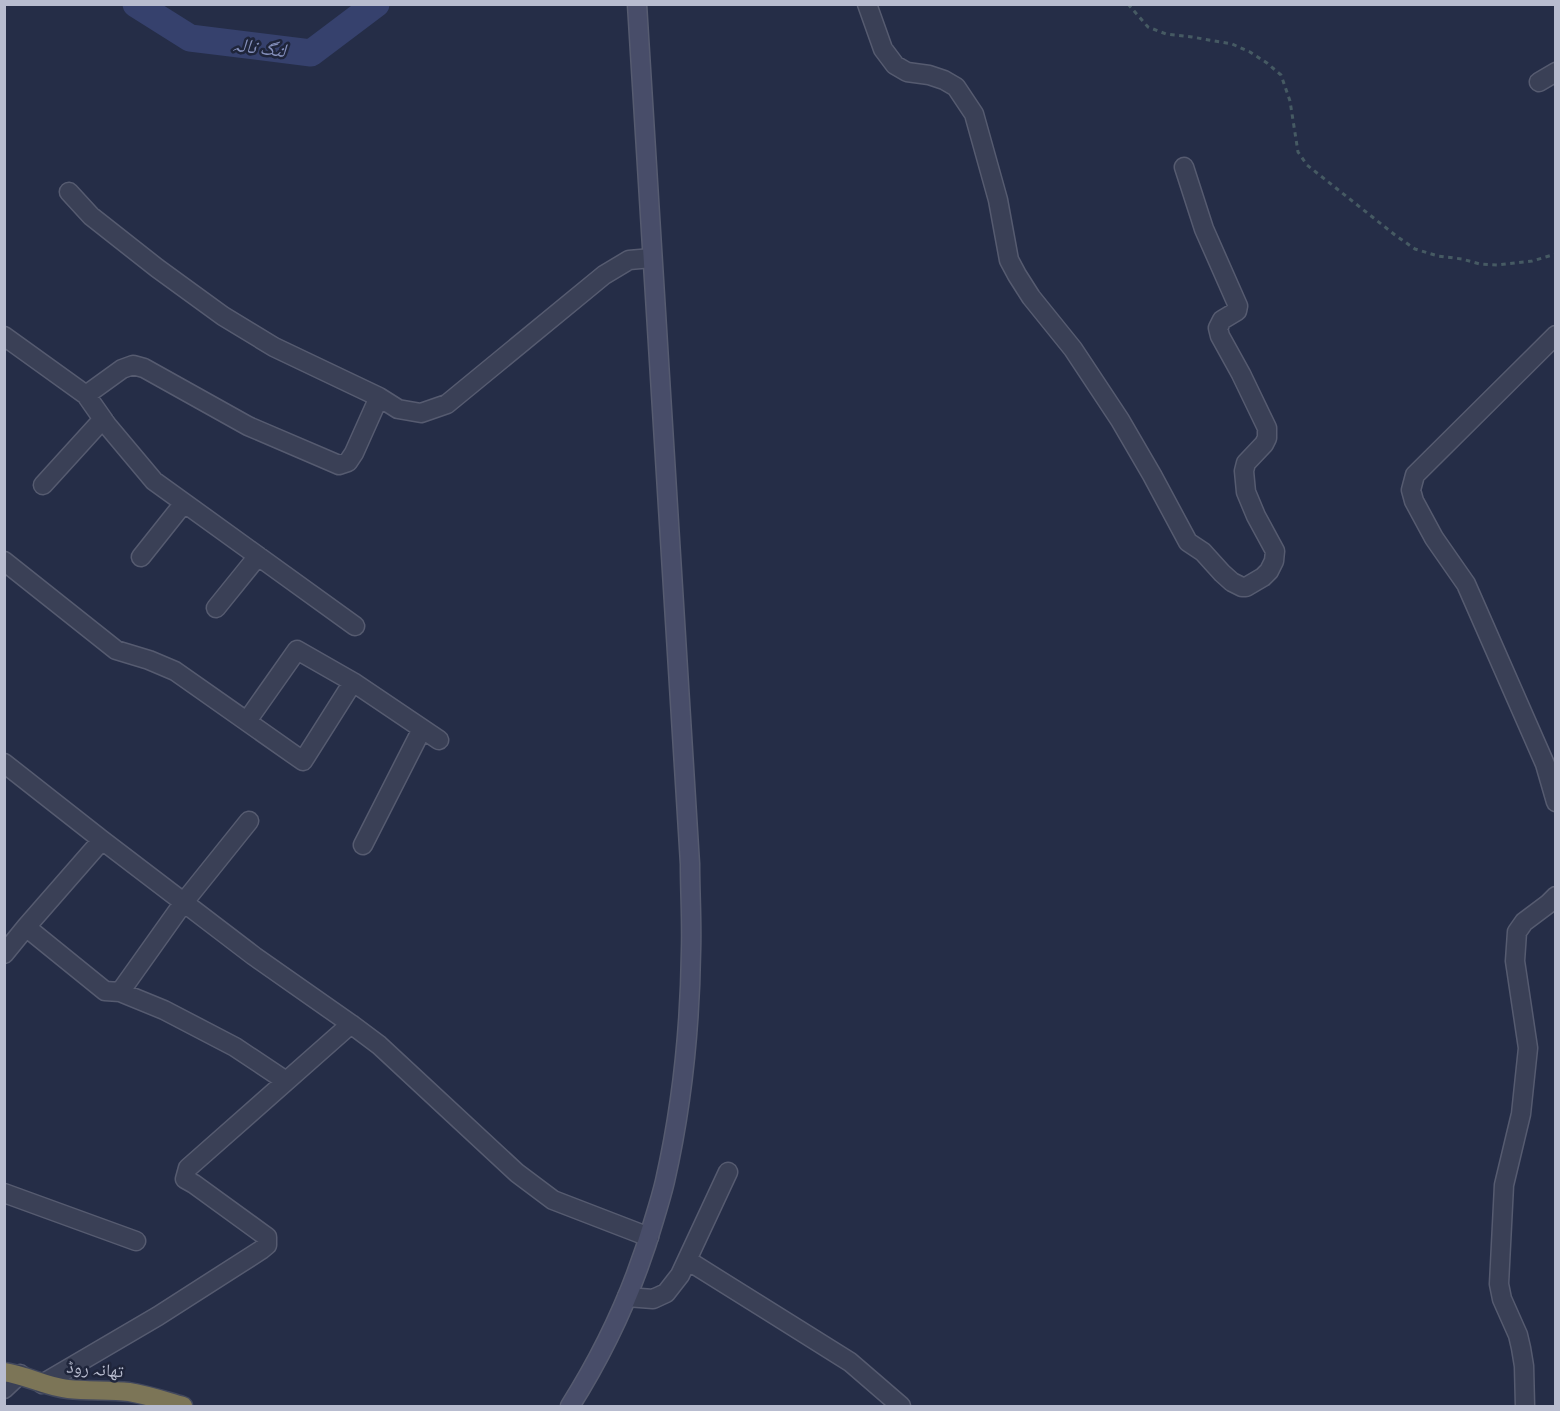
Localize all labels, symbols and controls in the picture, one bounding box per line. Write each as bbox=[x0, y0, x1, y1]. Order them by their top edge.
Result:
water label: لنگ نالہ bbox=[231, 31, 289, 65]
street label: تھانہ روڈ bbox=[65, 1355, 125, 1384]

